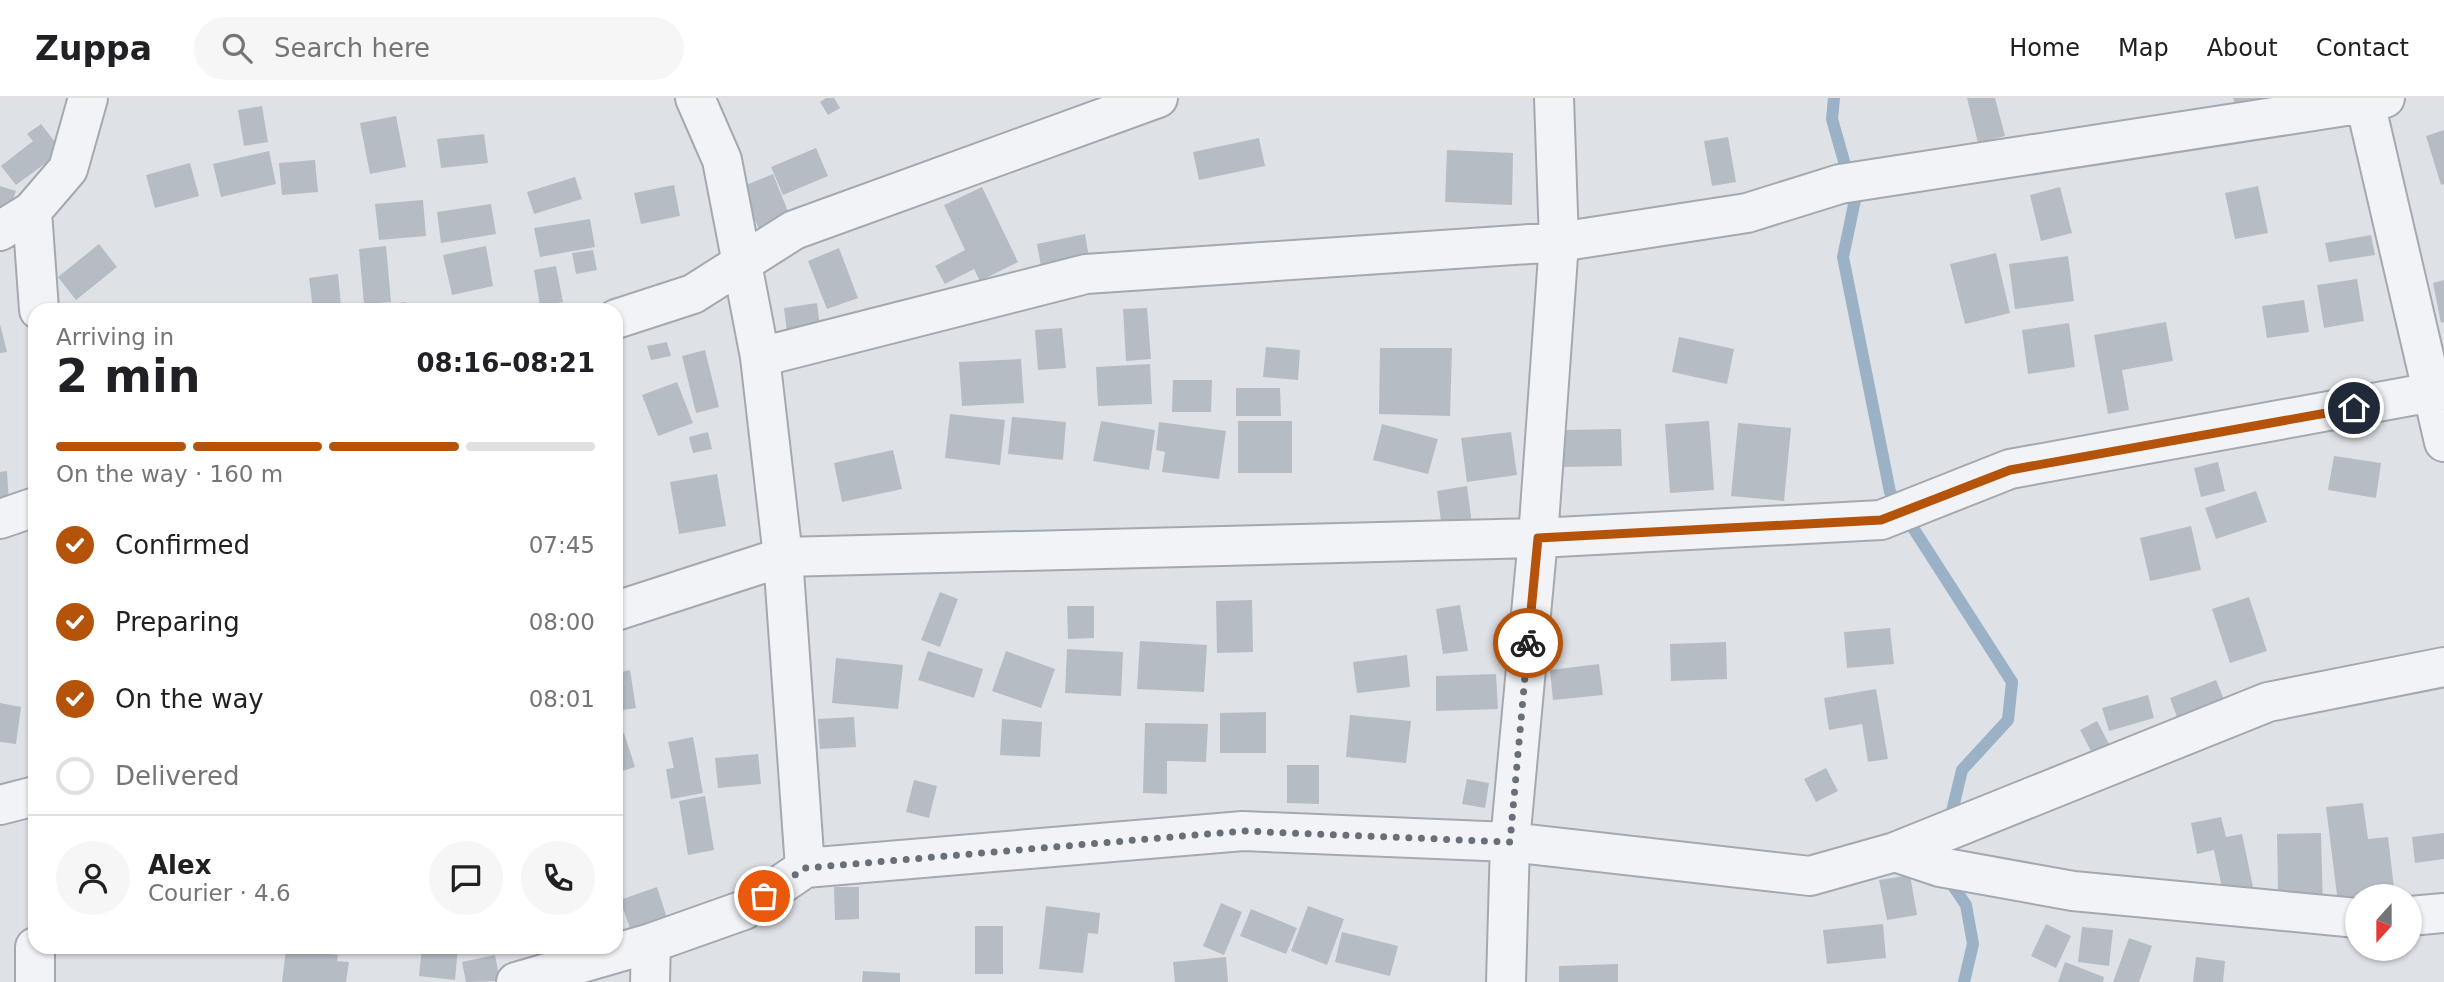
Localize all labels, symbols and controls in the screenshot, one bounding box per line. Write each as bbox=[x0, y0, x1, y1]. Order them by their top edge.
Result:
search box bbox=[194, 17, 684, 80]
text: Zuppa bbox=[35, 29, 152, 68]
icon: search bbox=[218, 29, 256, 67]
text: Search here bbox=[274, 33, 430, 63]
text: Home bbox=[2009, 34, 2080, 62]
text: Map bbox=[2118, 34, 2169, 62]
text: About bbox=[2207, 34, 2278, 62]
text: Contact bbox=[2316, 34, 2409, 62]
text: Arriving in bbox=[56, 324, 174, 350]
text: 08:16–08:21 bbox=[416, 348, 595, 378]
text: 2 min bbox=[56, 349, 200, 403]
pin bbox=[2324, 378, 2384, 438]
icon: home bbox=[2335, 389, 2373, 427]
text: On the way · 160 m bbox=[56, 461, 283, 487]
icon: check bbox=[56, 526, 94, 564]
text: Confirmed bbox=[115, 530, 250, 560]
text: 07:45 bbox=[529, 532, 595, 558]
icon: check bbox=[56, 603, 94, 641]
text: Preparing bbox=[115, 607, 240, 637]
courier bbox=[1493, 608, 1563, 678]
text: 08:00 bbox=[529, 609, 595, 635]
icon: bike bbox=[1509, 624, 1547, 662]
icon: check bbox=[56, 680, 94, 718]
text: On the way bbox=[115, 684, 264, 714]
text: 08:01 bbox=[529, 686, 595, 712]
text: Delivered bbox=[115, 761, 239, 791]
button: person bbox=[56, 841, 130, 915]
button: chat bbox=[429, 841, 503, 915]
button: phone bbox=[521, 841, 595, 915]
text: Alex bbox=[148, 850, 211, 880]
pin bbox=[734, 866, 794, 926]
icon: bag bbox=[745, 877, 783, 915]
text: Courier · 4.6 bbox=[148, 880, 291, 906]
north arrow bbox=[2345, 884, 2422, 961]
map controls bbox=[2345, 884, 2422, 961]

